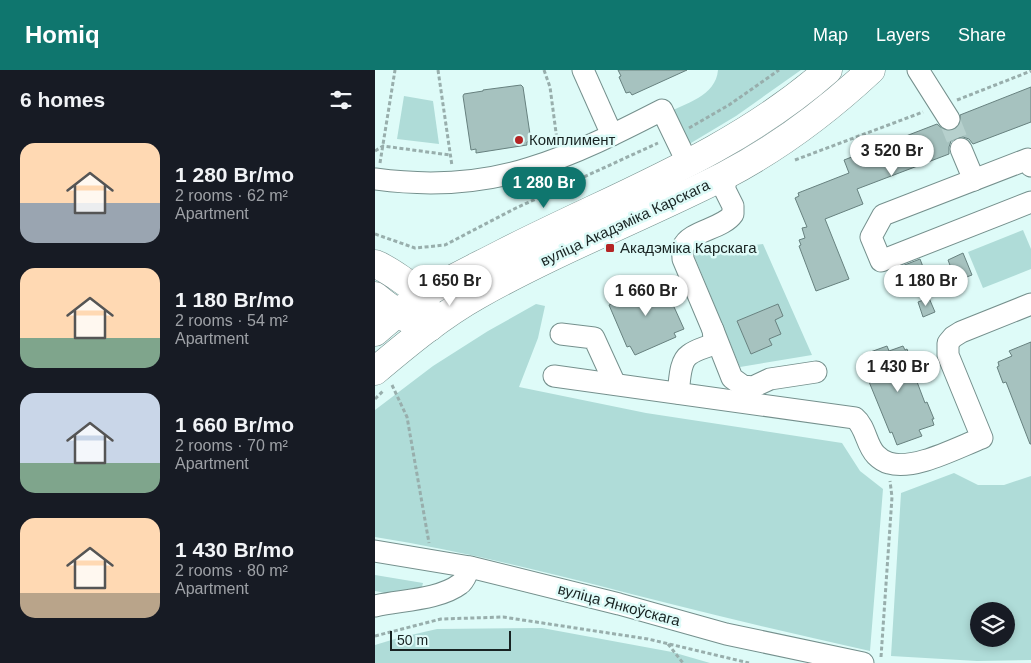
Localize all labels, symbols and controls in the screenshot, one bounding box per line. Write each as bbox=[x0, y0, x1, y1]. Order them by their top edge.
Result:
text: Homiq bbox=[25, 21, 100, 48]
text: Map bbox=[813, 25, 848, 45]
text: Layers bbox=[876, 25, 930, 45]
text: Share bbox=[958, 25, 1006, 45]
icon: filters bbox=[327, 86, 355, 114]
text: 6 homes bbox=[20, 88, 105, 111]
place label: Комплимент bbox=[529, 131, 616, 148]
marker: Комплимент bbox=[513, 134, 525, 146]
pin: 3 520 Br bbox=[840, 134, 944, 177]
text: 3 520 Br bbox=[861, 142, 923, 159]
icon: home bbox=[60, 163, 120, 223]
text: 1 280 Br/mo bbox=[175, 163, 294, 186]
pin: 1 280 Br bbox=[492, 166, 596, 209]
text: 1 280 Br bbox=[513, 174, 575, 191]
street label: вуліца Акадэміка Карскага bbox=[538, 176, 712, 270]
text: 2 rooms · 62 m² bbox=[175, 187, 288, 204]
text: Apartment bbox=[175, 205, 249, 222]
place label: Акадэміка Карскага bbox=[620, 239, 757, 257]
marker: Акадэміка Карскага bbox=[604, 242, 616, 254]
pin: 1 650 Br bbox=[398, 264, 502, 307]
pin: 1 180 Br bbox=[874, 264, 978, 307]
text: 1 650 Br bbox=[419, 272, 481, 289]
text: 1 180 Br bbox=[895, 272, 957, 289]
pin: 1 660 Br bbox=[594, 274, 698, 317]
text: 1 660 Br bbox=[615, 282, 677, 299]
icon: home bbox=[60, 288, 120, 348]
text: 1 180 Br/mo bbox=[175, 288, 294, 311]
text: 2 rooms · 54 m² bbox=[175, 312, 288, 329]
text: Apartment bbox=[175, 330, 249, 347]
pin: 1 430 Br bbox=[846, 350, 950, 393]
text: 1 430 Br bbox=[867, 358, 929, 375]
icon: home bbox=[60, 413, 120, 473]
text: 1 660 Br/mo bbox=[175, 413, 294, 436]
text: 2 rooms · 70 m² bbox=[175, 437, 288, 454]
text: Apartment bbox=[175, 455, 249, 472]
icon: home bbox=[60, 538, 120, 598]
text: 1 430 Br/mo bbox=[175, 538, 294, 561]
text: 2 rooms · 80 m² bbox=[175, 562, 288, 579]
text: Apartment bbox=[175, 580, 249, 597]
street label: вуліца Янкоўскага bbox=[556, 580, 683, 629]
map controls bbox=[970, 602, 1015, 647]
button: layers bbox=[970, 602, 1015, 647]
scale bar bbox=[390, 628, 511, 651]
text: 50 m bbox=[397, 632, 428, 648]

